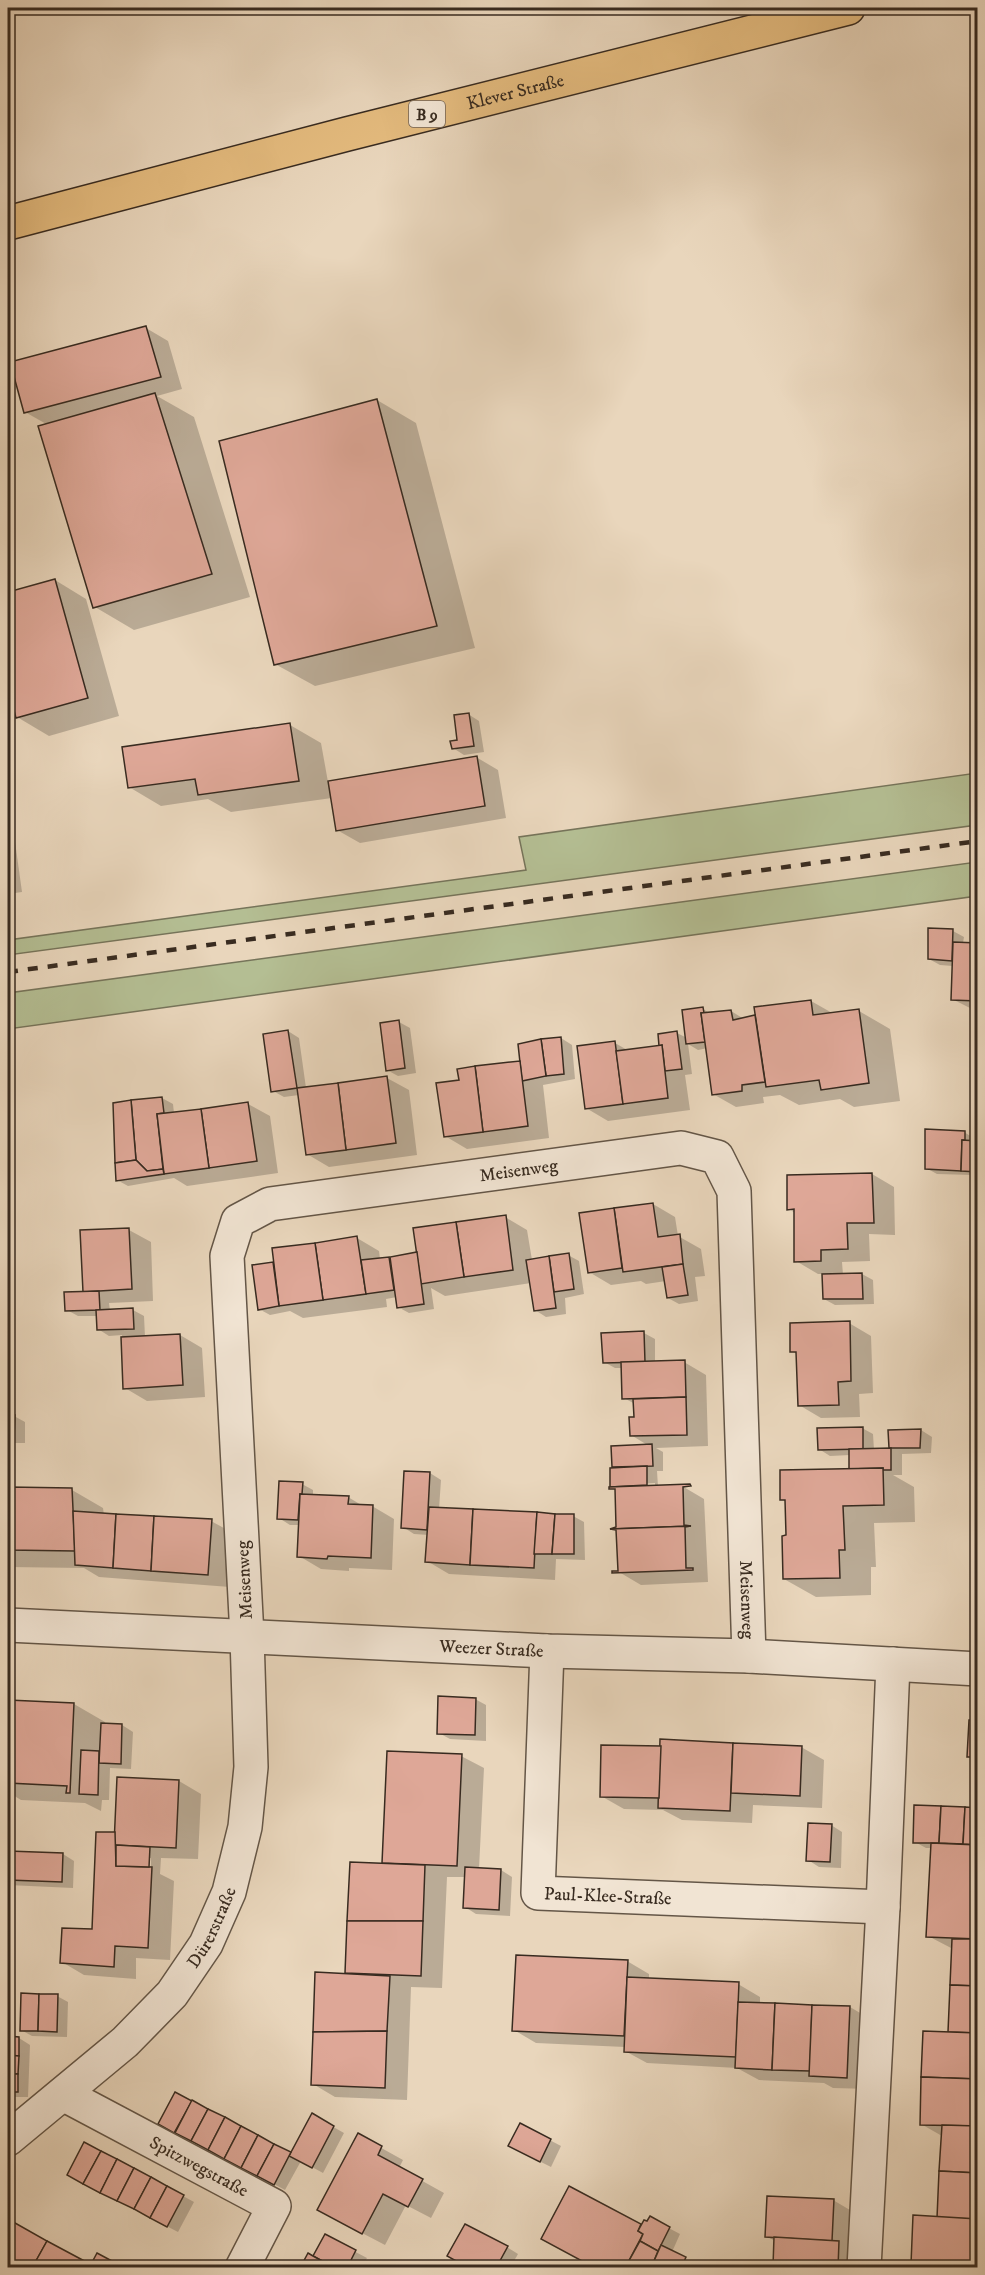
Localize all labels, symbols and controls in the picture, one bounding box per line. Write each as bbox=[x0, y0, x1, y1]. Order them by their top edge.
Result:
street label: Klever Straße bbox=[465, 70, 566, 115]
road number: B 9 bbox=[409, 101, 445, 127]
street label: Meisenweg bbox=[478, 1155, 559, 1187]
street label: Meisenweg bbox=[232, 1540, 258, 1620]
street label: Meisenweg bbox=[734, 1560, 758, 1640]
street label: Weezer Straße bbox=[438, 1636, 544, 1663]
street label: Paul-Klee-Straße bbox=[543, 1883, 672, 1910]
street label: Dürerstraße bbox=[183, 1885, 242, 1973]
street label: Spitzwegstraße bbox=[145, 2132, 252, 2202]

